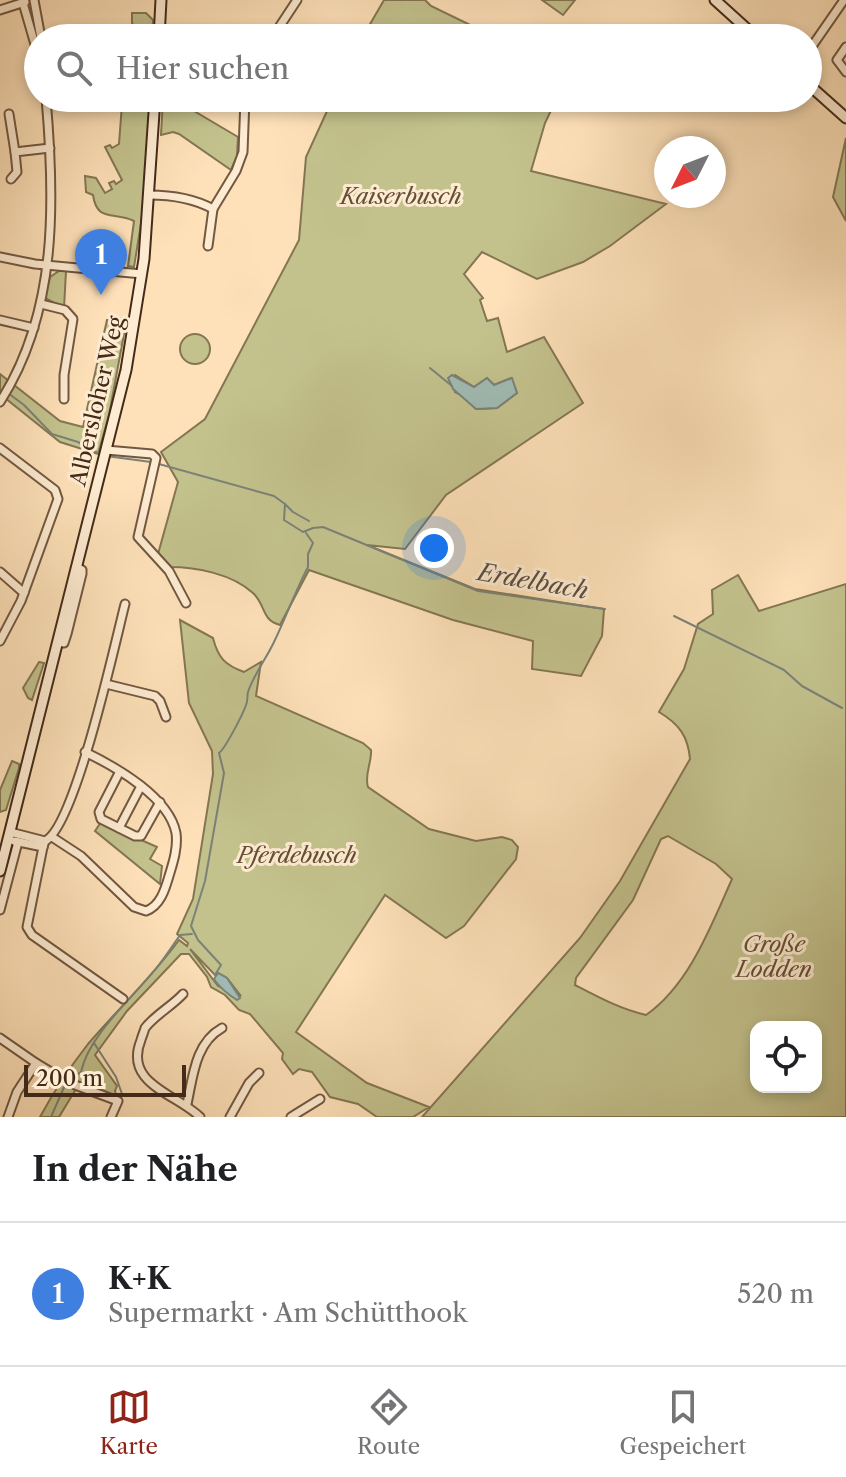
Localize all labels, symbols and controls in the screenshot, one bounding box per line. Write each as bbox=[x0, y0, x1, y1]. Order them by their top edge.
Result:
search box bbox=[24, 24, 822, 112]
icon: search bbox=[52, 46, 96, 90]
text: Hier suchen bbox=[116, 50, 289, 87]
north arrow bbox=[654, 136, 726, 208]
park label: Kaiserbusch bbox=[339, 183, 462, 210]
pin: 1 bbox=[75, 229, 127, 295]
street label: Albersloher Weg bbox=[64, 313, 130, 489]
your location bbox=[414, 528, 454, 568]
water label: Erdelbach bbox=[474, 557, 590, 605]
park label: Pferdebusch bbox=[235, 842, 357, 869]
park label: Große Lodden bbox=[734, 931, 812, 983]
map controls bbox=[750, 1021, 822, 1093]
button: locate bbox=[750, 1021, 822, 1093]
scale bar bbox=[24, 1061, 186, 1097]
text: 200 m bbox=[36, 1065, 103, 1092]
text: In der Nähe bbox=[32, 1148, 238, 1190]
text: K+K bbox=[108, 1260, 171, 1297]
text: 1 bbox=[52, 1278, 64, 1310]
text: 520 m bbox=[737, 1278, 814, 1310]
text: Supermarkt · Am Schütthook bbox=[108, 1297, 467, 1329]
tab: Karte bbox=[100, 1385, 158, 1460]
tab: Route bbox=[357, 1385, 420, 1460]
tab: Gespeichert bbox=[619, 1385, 746, 1460]

